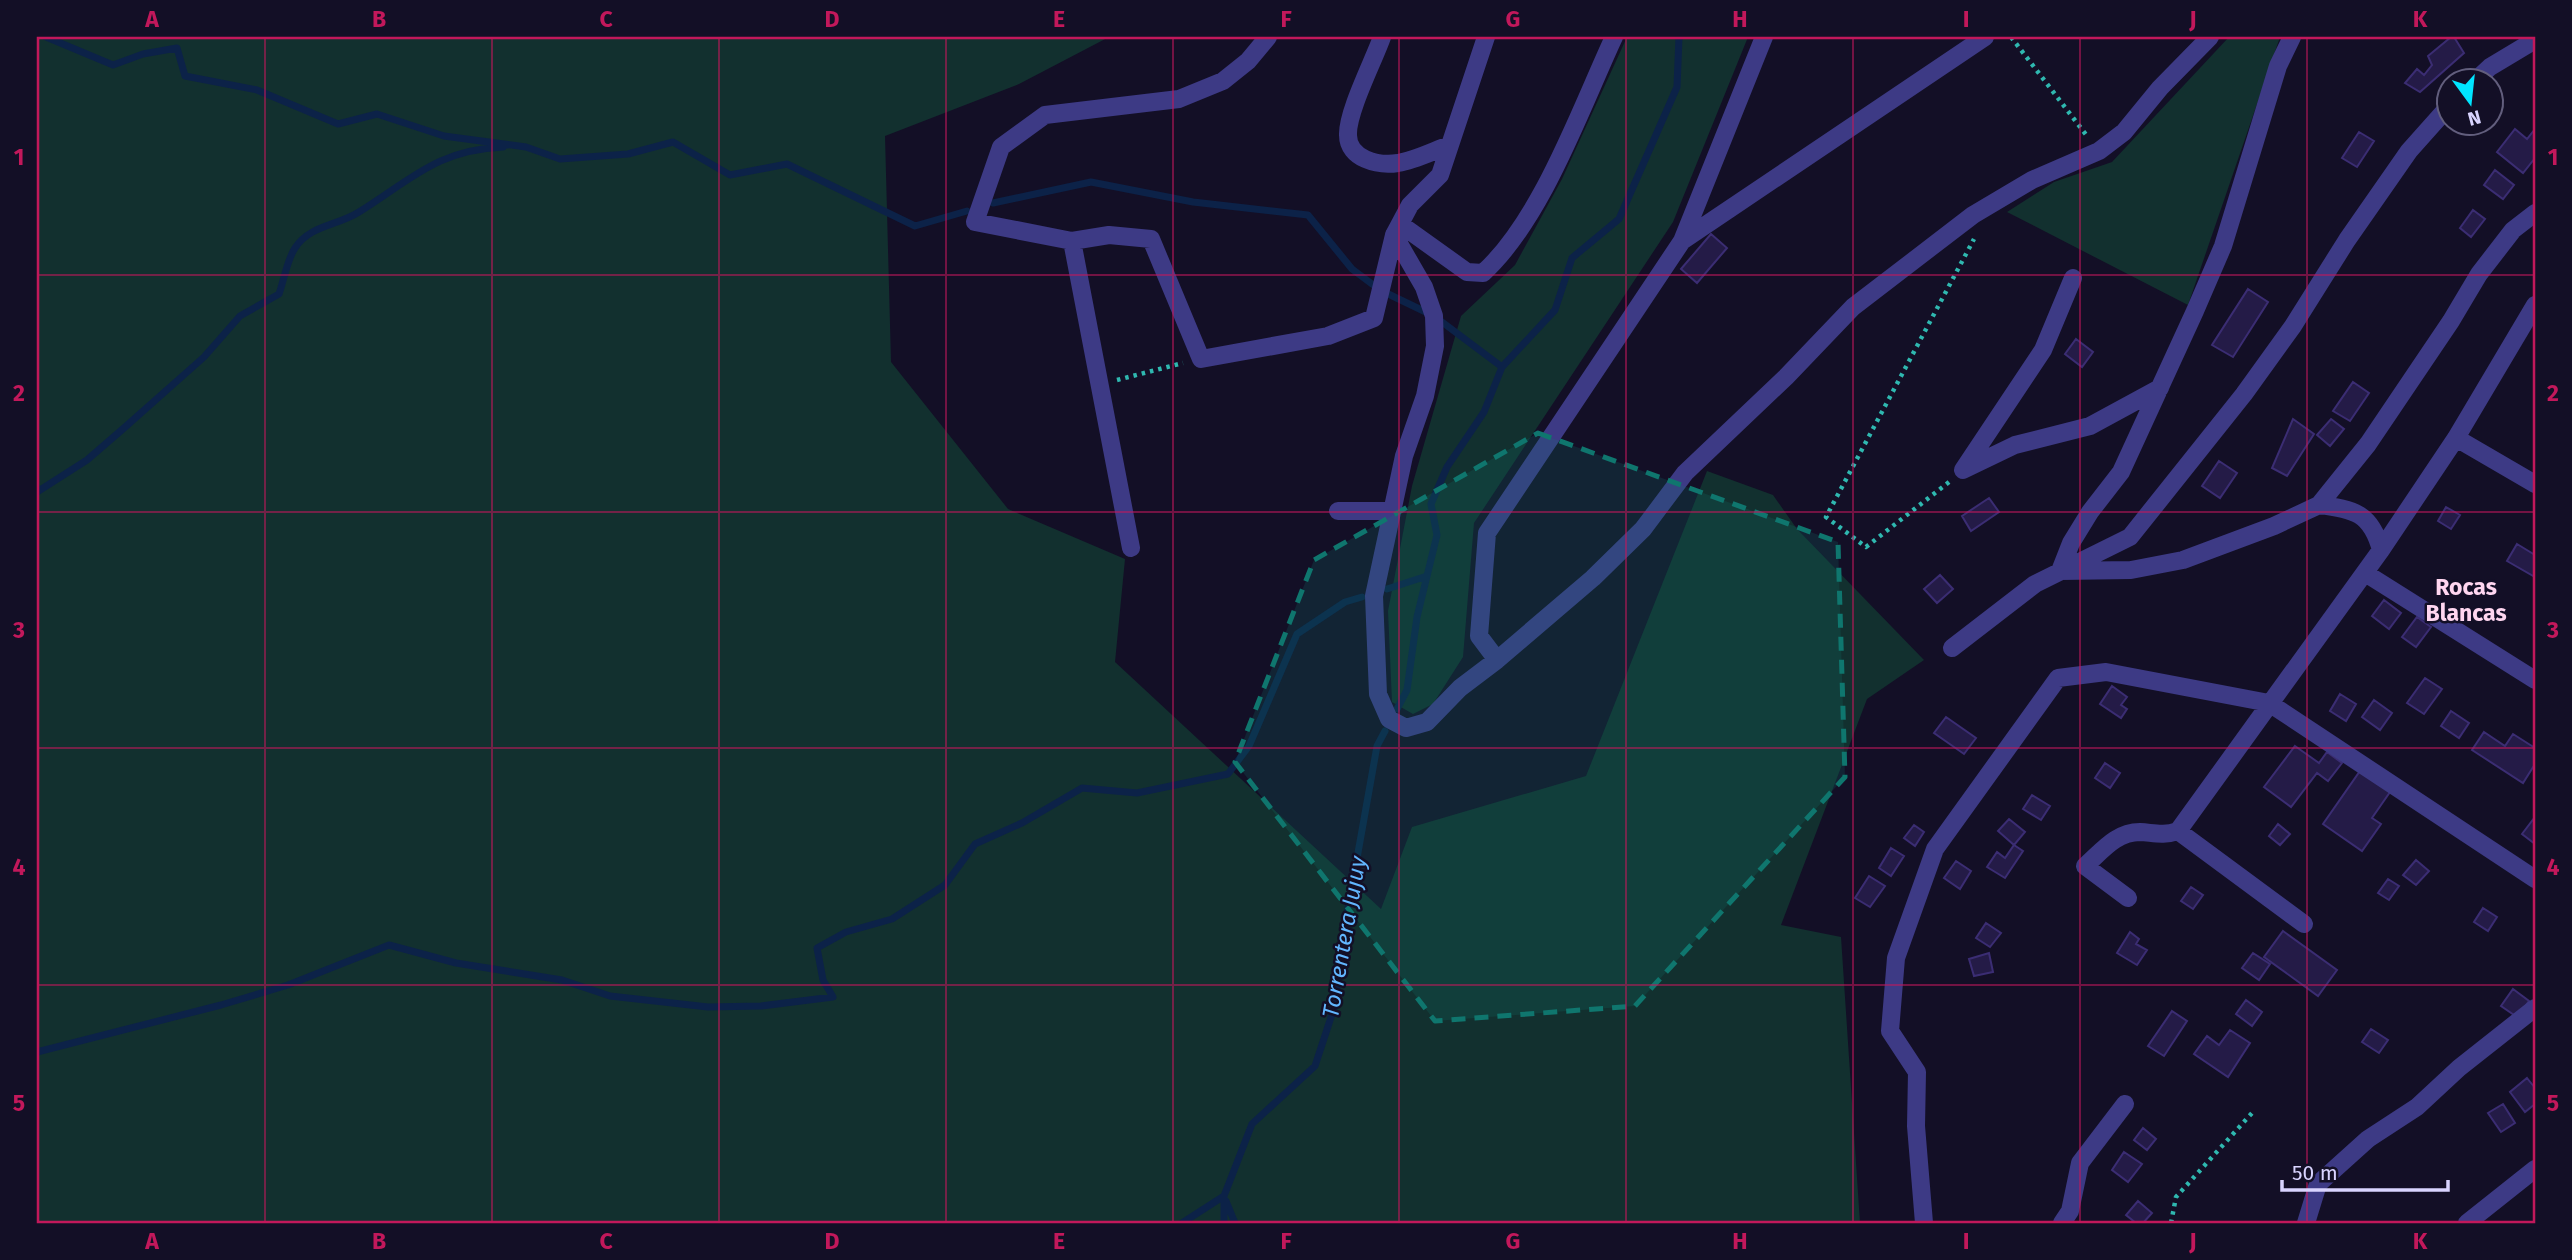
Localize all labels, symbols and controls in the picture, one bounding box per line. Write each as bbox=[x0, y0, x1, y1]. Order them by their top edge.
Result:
text: A bbox=[144, 5, 159, 33]
text: B bbox=[372, 5, 386, 33]
text: C bbox=[599, 5, 613, 33]
text: D bbox=[825, 5, 840, 33]
text: E bbox=[1053, 5, 1065, 33]
text: F bbox=[1280, 5, 1292, 33]
text: G bbox=[1506, 5, 1520, 33]
text: H bbox=[1732, 5, 1748, 33]
text: I bbox=[1963, 5, 1969, 33]
text: J bbox=[2188, 5, 2197, 33]
text: K bbox=[2413, 5, 2428, 33]
north arrow bbox=[2436, 66, 2506, 136]
text: N bbox=[2465, 105, 2483, 131]
text: 1 bbox=[14, 143, 24, 171]
text: 1 bbox=[2548, 143, 2558, 171]
text: 2 bbox=[13, 379, 25, 407]
text: 2 bbox=[2547, 379, 2559, 407]
district label: Rocas Blancas bbox=[2425, 573, 2507, 627]
text: 3 bbox=[12, 616, 25, 644]
text: 3 bbox=[2546, 616, 2559, 644]
text: 4 bbox=[13, 853, 26, 881]
water label: Torrentera Jujuy bbox=[1316, 853, 1372, 1020]
text: 4 bbox=[2547, 853, 2560, 881]
text: 5 bbox=[13, 1089, 25, 1117]
text: 5 bbox=[2547, 1089, 2559, 1117]
scale bar bbox=[2282, 1148, 2448, 1192]
text: 50 m bbox=[2292, 1160, 2338, 1186]
text: A bbox=[144, 1227, 159, 1255]
text: B bbox=[372, 1227, 386, 1255]
text: C bbox=[599, 1227, 613, 1255]
text: D bbox=[825, 1227, 840, 1255]
text: E bbox=[1053, 1227, 1065, 1255]
text: F bbox=[1280, 1227, 1292, 1255]
text: G bbox=[1506, 1227, 1520, 1255]
text: H bbox=[1732, 1227, 1748, 1255]
text: I bbox=[1963, 1227, 1969, 1255]
text: J bbox=[2188, 1227, 2197, 1255]
text: K bbox=[2413, 1227, 2428, 1255]

